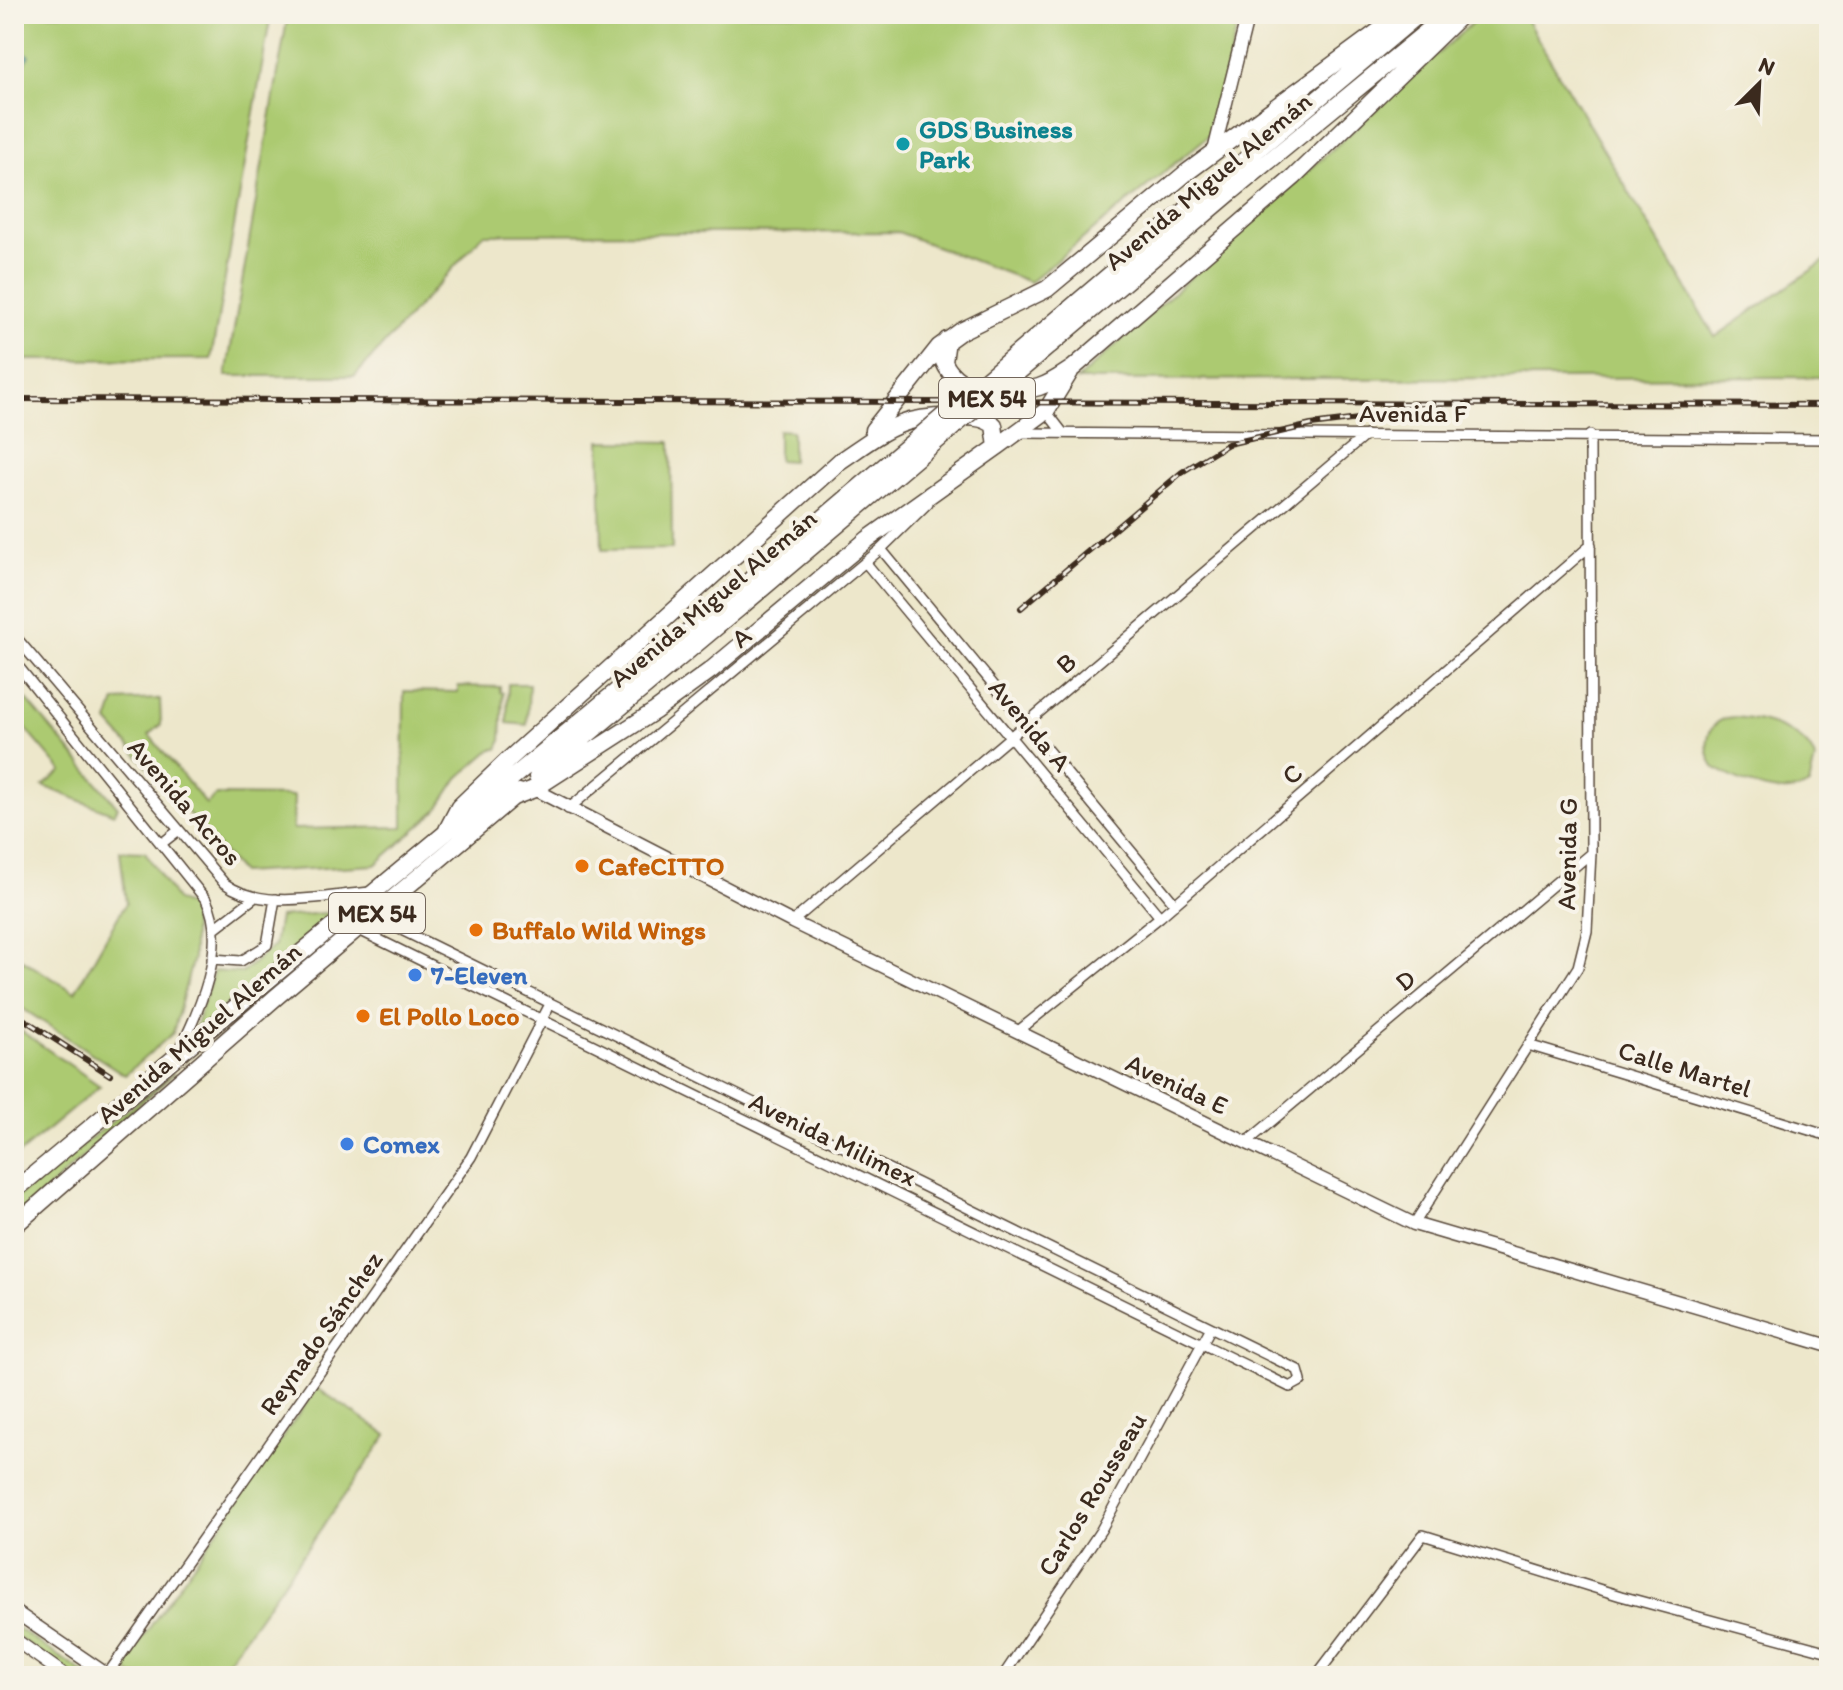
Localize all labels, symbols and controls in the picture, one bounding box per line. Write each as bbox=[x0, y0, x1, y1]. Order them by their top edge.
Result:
north arrow bbox=[1719, 44, 1799, 124]
text: N bbox=[1755, 51, 1779, 82]
street label: Avenida Miguel Alemán bbox=[1098, 85, 1318, 277]
place label: GDS Business Park bbox=[919, 113, 1073, 175]
marker: GDS Business Park bbox=[894, 135, 912, 153]
road number: MEX 54 bbox=[939, 378, 1035, 418]
street label: Avenida F bbox=[1359, 397, 1468, 429]
street label: Avenida Miguel Alemán bbox=[603, 502, 823, 694]
street label: A bbox=[725, 620, 757, 654]
street label: B bbox=[1049, 645, 1083, 681]
street label: Avenida A bbox=[982, 672, 1078, 778]
street label: Avenida Acros bbox=[121, 732, 249, 872]
street label: C bbox=[1275, 756, 1309, 792]
street label: Avenida G bbox=[1550, 797, 1584, 911]
place label: CafeCITTO bbox=[598, 850, 725, 882]
marker: CafeCITTO bbox=[573, 857, 591, 875]
road number: MEX 54 bbox=[329, 893, 425, 933]
place label: Buffalo Wild Wings bbox=[492, 914, 706, 946]
marker: Buffalo Wild Wings bbox=[467, 921, 485, 939]
street label: Avenida Miguel Alemán bbox=[90, 935, 308, 1131]
place label: 7-Eleven bbox=[430, 959, 528, 991]
street label: D bbox=[1388, 962, 1422, 998]
marker: 7-Eleven bbox=[406, 966, 424, 984]
place label: El Pollo Loco bbox=[379, 1000, 520, 1032]
marker: El Pollo Loco bbox=[354, 1007, 372, 1025]
street label: Calle Martel bbox=[1615, 1034, 1755, 1104]
street label: Avenida E bbox=[1121, 1046, 1233, 1122]
street label: Avenida Milimex bbox=[744, 1085, 922, 1193]
place label: Comex bbox=[363, 1128, 440, 1160]
marker: Comex bbox=[338, 1135, 356, 1153]
street label: Reynado Sánchez bbox=[253, 1245, 389, 1421]
street label: Carlos Rousseau bbox=[1031, 1406, 1153, 1582]

